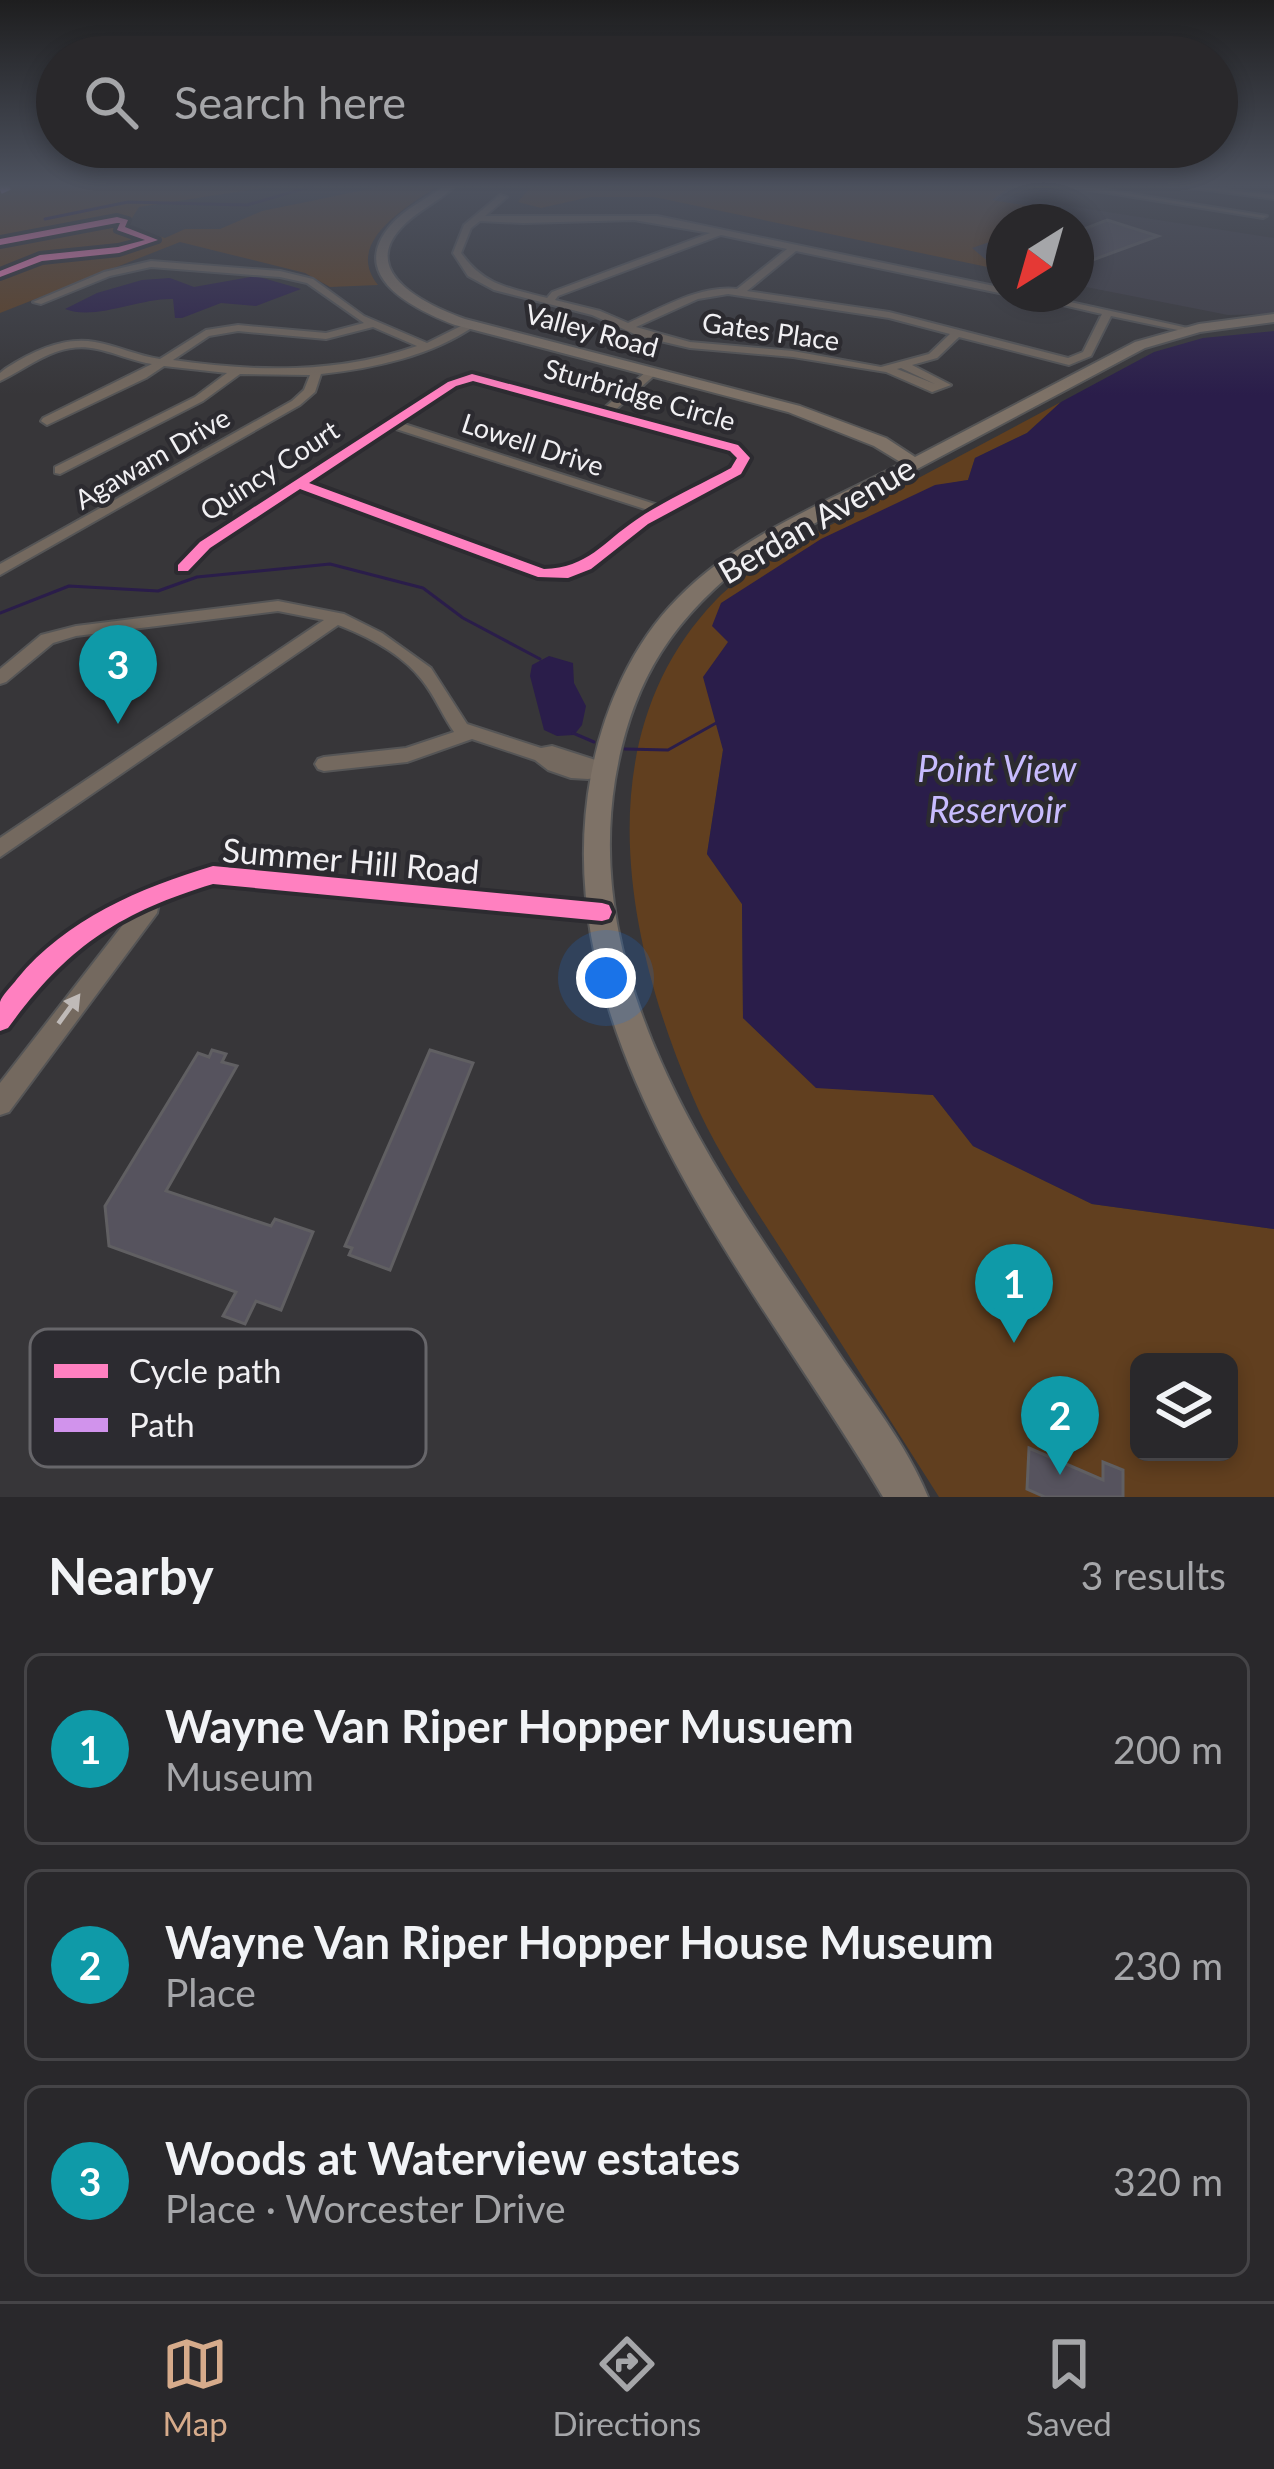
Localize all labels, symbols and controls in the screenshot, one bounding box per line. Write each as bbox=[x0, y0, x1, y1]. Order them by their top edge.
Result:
search box bbox=[36, 36, 1238, 168]
icon: search bbox=[78, 69, 144, 135]
text: Search here bbox=[174, 75, 406, 129]
north arrow bbox=[986, 204, 1094, 312]
street label: Valley Road bbox=[522, 296, 662, 364]
street label: Gates Place bbox=[700, 305, 842, 357]
street label: Sturbridge Circle bbox=[541, 351, 739, 437]
street label: Agawam Drive bbox=[69, 400, 235, 516]
street label: Lowell Drive bbox=[458, 406, 608, 482]
street label: Quincy Court bbox=[193, 413, 345, 527]
street label: Berdan Avenue bbox=[711, 447, 921, 591]
pin: 3 bbox=[79, 625, 157, 724]
water label: Point View Reservoir bbox=[917, 746, 1078, 831]
street label: Summer Hill Road bbox=[221, 829, 481, 891]
your location bbox=[576, 948, 636, 1008]
one-way arrow bbox=[57, 993, 81, 1025]
pin: 1 bbox=[975, 1244, 1053, 1343]
legend bbox=[30, 1329, 426, 1467]
text: Cycle path bbox=[129, 1350, 281, 1390]
map controls bbox=[1130, 1353, 1238, 1461]
button: layers bbox=[1130, 1353, 1238, 1461]
pin: 2 bbox=[1021, 1376, 1099, 1475]
text: Path bbox=[129, 1404, 195, 1444]
text: Nearby bbox=[48, 1545, 214, 1606]
text: 3 results bbox=[1081, 1552, 1226, 1598]
text: Wayne Van Riper Hopper Musuem bbox=[165, 1699, 854, 1753]
text: 1 bbox=[79, 1726, 101, 1772]
text: 200 m bbox=[1113, 1726, 1223, 1772]
text: Museum bbox=[165, 1753, 314, 1799]
text: Wayne Van Riper Hopper House Museum bbox=[165, 1915, 994, 1969]
text: 2 bbox=[79, 1942, 101, 1988]
text: 230 m bbox=[1113, 1942, 1223, 1988]
text: Place bbox=[165, 1969, 256, 2015]
text: Woods at Waterview estates bbox=[165, 2131, 740, 2185]
text: 3 bbox=[79, 2158, 101, 2204]
text: 320 m bbox=[1113, 2158, 1223, 2204]
text: Place · Worcester Drive bbox=[165, 2185, 566, 2231]
tab: Map bbox=[162, 2331, 228, 2443]
tab: Directions bbox=[552, 2331, 701, 2443]
tab: Saved bbox=[1026, 2331, 1112, 2443]

